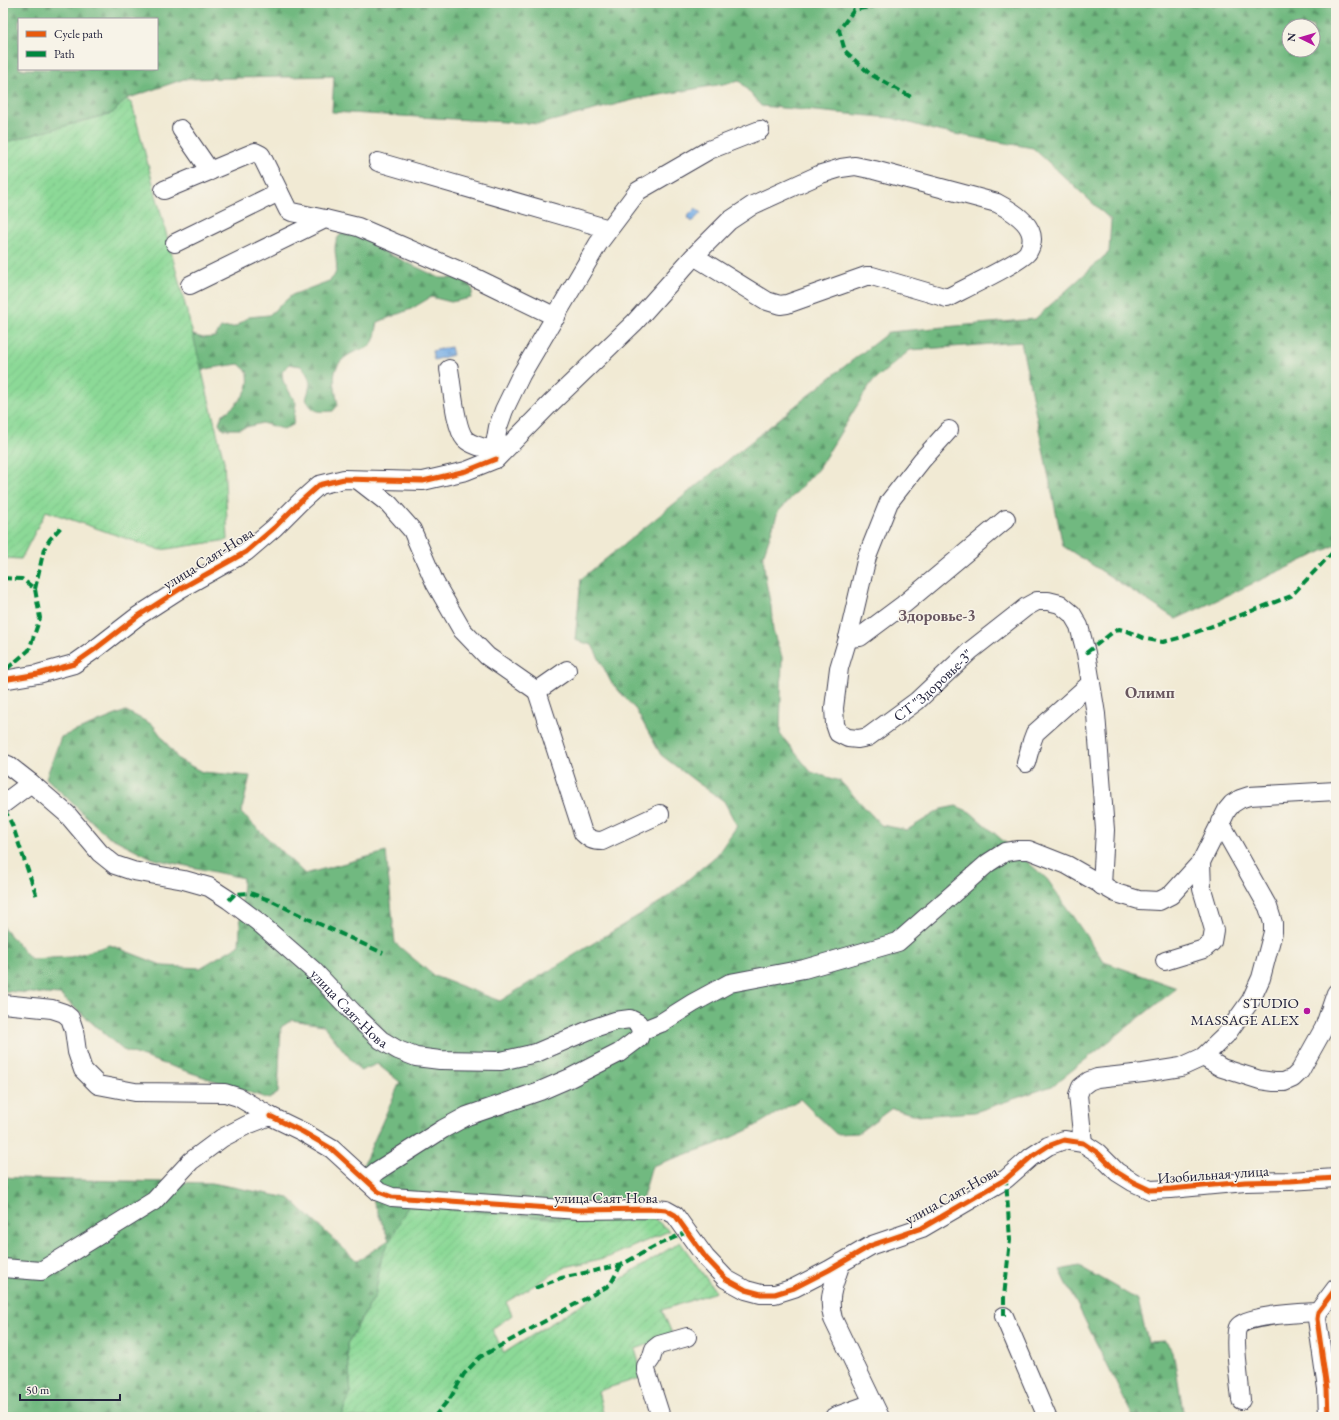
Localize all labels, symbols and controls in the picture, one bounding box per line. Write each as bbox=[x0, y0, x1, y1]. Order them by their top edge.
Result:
legend bbox=[18, 18, 158, 70]
north arrow bbox=[1281, 18, 1321, 58]
text: Cycle path bbox=[54, 26, 103, 42]
text: N bbox=[1284, 32, 1298, 42]
text: Path bbox=[54, 46, 75, 62]
street label: улица Саят-Нова bbox=[159, 523, 257, 593]
district label: Здоровье-3 bbox=[898, 605, 976, 626]
street label: СТ "Здоровье-3" bbox=[889, 644, 976, 725]
district label: Олимп bbox=[1125, 682, 1175, 703]
street label: улица Саят-Нова bbox=[307, 964, 392, 1052]
place label: STUDIO MASSAGE ALEX bbox=[1191, 993, 1299, 1029]
marker: STUDIO MASSAGE ALEX bbox=[1302, 1006, 1312, 1016]
street label: Изобильная улица bbox=[1157, 1161, 1269, 1187]
street label: улица Саят-Нова bbox=[901, 1162, 1001, 1228]
street label: улица Саят-Нова bbox=[554, 1188, 658, 1207]
scale bar bbox=[20, 1376, 120, 1402]
text: 50 m bbox=[26, 1382, 50, 1398]

